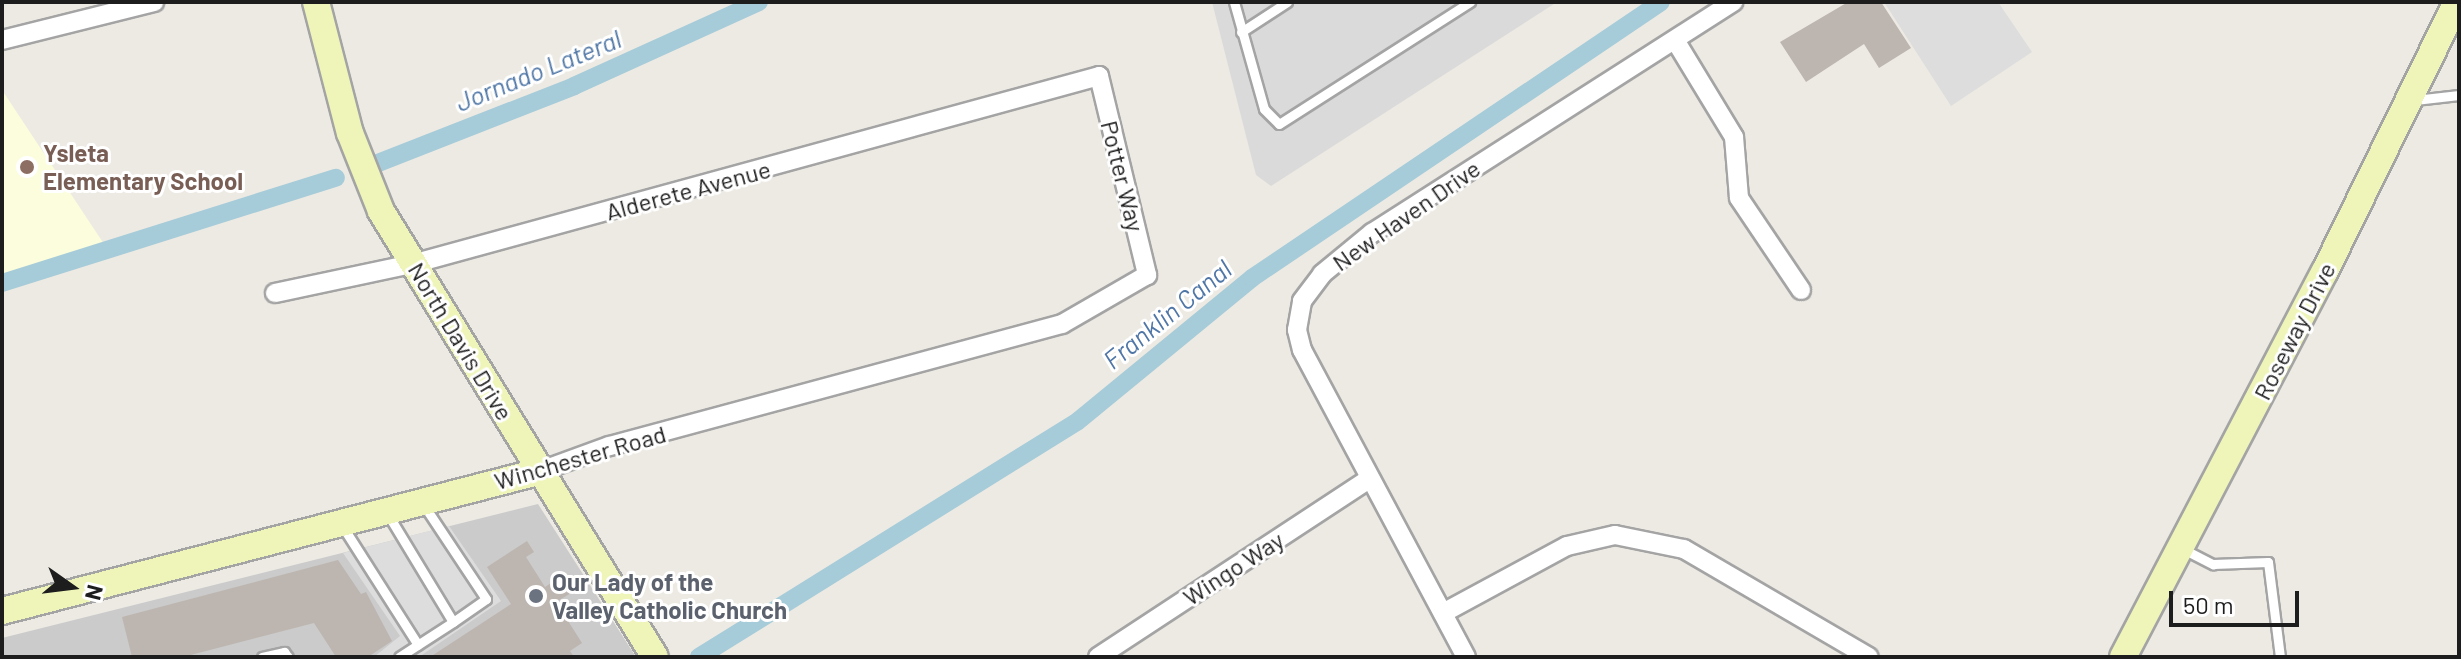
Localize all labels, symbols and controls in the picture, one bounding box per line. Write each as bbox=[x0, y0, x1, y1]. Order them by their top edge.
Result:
water label: Jornado Lateral bbox=[451, 23, 625, 117]
street label: Potter Way bbox=[1095, 118, 1151, 234]
place label: Ysleta Elementary School bbox=[43, 139, 243, 195]
street label: New Haven Drive bbox=[1327, 153, 1485, 277]
street label: Alderete Avenue bbox=[602, 154, 774, 226]
marker: Ysleta Elementary School bbox=[18, 158, 36, 176]
water label: Franklin Canal bbox=[1097, 253, 1237, 375]
street label: North Davis Drive bbox=[403, 257, 519, 425]
street label: Roseway Drive bbox=[2247, 258, 2341, 404]
street label: Winchester Road bbox=[491, 419, 669, 495]
street label: Wingo Way bbox=[1177, 525, 1289, 611]
north arrow bbox=[32, 547, 112, 627]
place label: Our Lady of the Valley Catholic Church bbox=[552, 568, 787, 624]
scale bar bbox=[2173, 575, 2303, 625]
text: N bbox=[81, 583, 110, 603]
marker: Our Lady of the Valley Catholic Church bbox=[527, 587, 545, 605]
text: 50 m bbox=[2183, 590, 2234, 619]

